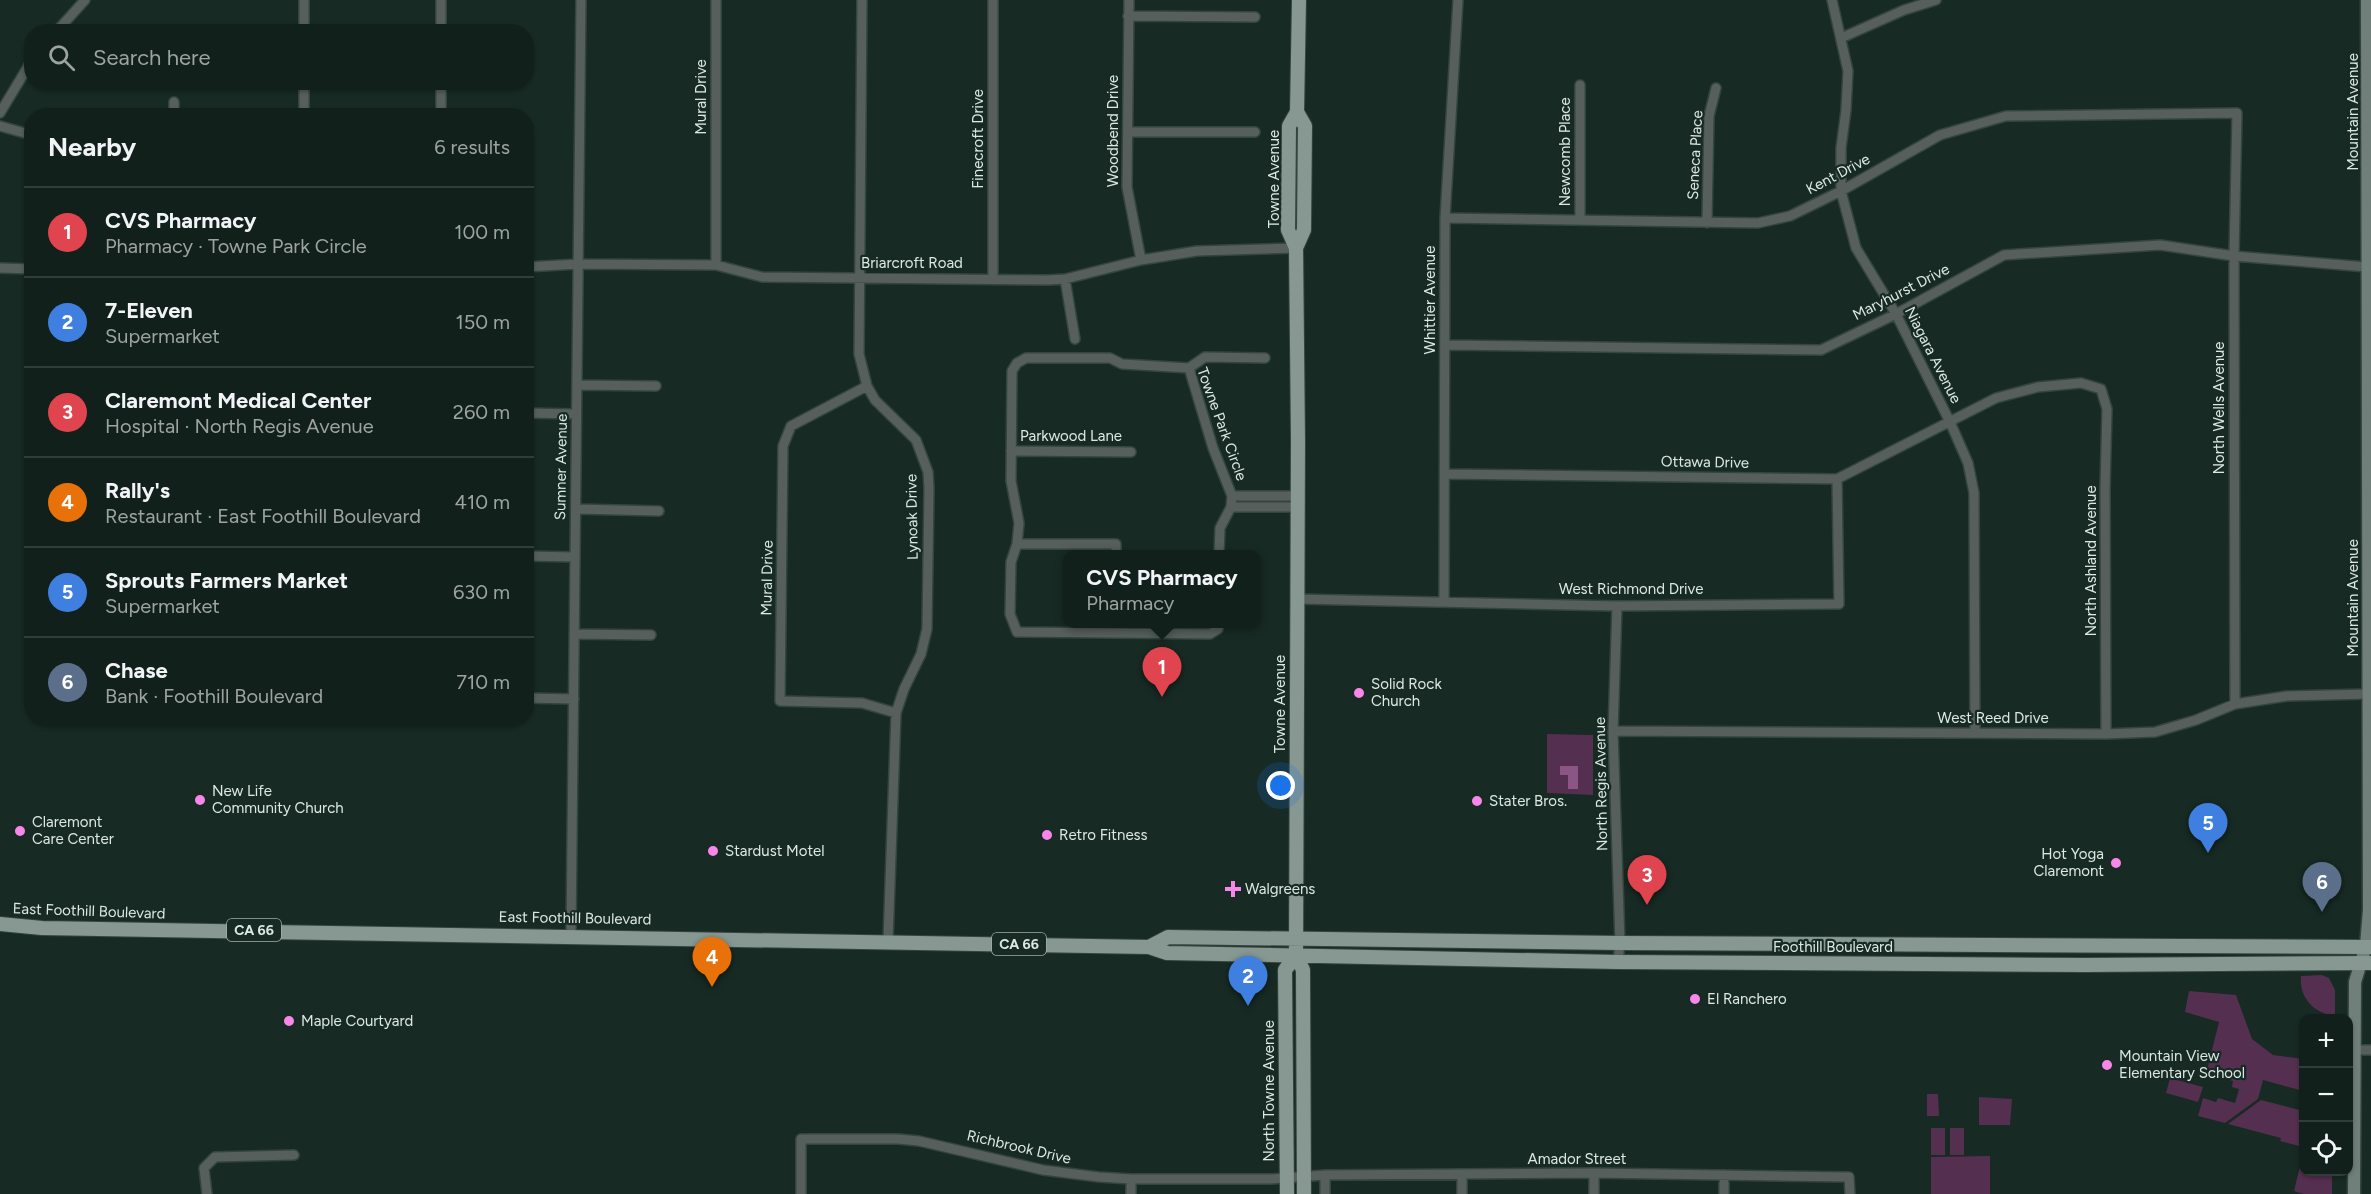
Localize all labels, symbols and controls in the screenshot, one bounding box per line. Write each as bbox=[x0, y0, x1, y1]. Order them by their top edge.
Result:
search box bbox=[24, 24, 534, 90]
icon: search bbox=[45, 41, 78, 74]
text: Search here bbox=[93, 44, 211, 71]
street label: Mountain Avenue bbox=[2344, 53, 2362, 171]
street label: Mural Drive bbox=[692, 59, 710, 135]
street label: Woodbend Drive bbox=[1104, 75, 1122, 187]
street label: Finecroft Drive bbox=[969, 89, 987, 189]
street label: Newcomb Place bbox=[1556, 97, 1574, 207]
street label: Seneca Place bbox=[1684, 110, 1706, 200]
street label: Towne Avenue bbox=[1265, 130, 1283, 228]
text: Nearby bbox=[48, 131, 136, 163]
text: 6 results bbox=[434, 135, 510, 159]
street label: Kent Drive bbox=[1803, 150, 1873, 198]
text: CVS Pharmacy bbox=[105, 207, 256, 234]
text: 1 bbox=[63, 220, 72, 244]
text: 100 m bbox=[454, 220, 510, 244]
text: Pharmacy · Towne Park Circle bbox=[105, 234, 367, 258]
street label: Whittier Avenue bbox=[1421, 246, 1439, 354]
street label: Briarcroft Road bbox=[861, 254, 963, 272]
street label: Maryhurst Drive bbox=[1850, 260, 1952, 324]
text: 7-Eleven bbox=[105, 297, 193, 324]
street label: Niagara Avenue bbox=[1901, 304, 1965, 406]
text: 2 bbox=[62, 310, 73, 334]
text: 150 m bbox=[455, 310, 510, 334]
text: Supermarket bbox=[105, 324, 220, 348]
street label: North Wells Avenue bbox=[2210, 341, 2228, 475]
street label: Towne Park Circle bbox=[1193, 365, 1251, 483]
text: Claremont Medical Center bbox=[105, 387, 371, 414]
text: 3 bbox=[62, 400, 73, 424]
text: 260 m bbox=[453, 400, 510, 424]
text: Hospital · North Regis Avenue bbox=[105, 414, 374, 438]
street label: Sumner Avenue bbox=[551, 414, 571, 520]
street label: Parkwood Lane bbox=[1020, 427, 1122, 445]
street label: Ottawa Drive bbox=[1661, 452, 1749, 472]
street label: Lynoak Drive bbox=[902, 474, 922, 560]
text: Rally's bbox=[105, 477, 170, 504]
street label: North Ashland Avenue bbox=[2082, 485, 2100, 637]
text: 4 bbox=[61, 490, 74, 514]
text: 410 m bbox=[455, 490, 510, 514]
text: Restaurant · East Foothill Boulevard bbox=[105, 504, 421, 528]
street label: Mountain Avenue bbox=[2344, 539, 2362, 657]
street label: Mural Drive bbox=[757, 540, 777, 616]
popup bbox=[1063, 550, 1261, 628]
text: CVS Pharmacy bbox=[1086, 564, 1238, 591]
text: Sprouts Farmers Market bbox=[105, 567, 348, 594]
text: 5 bbox=[62, 580, 73, 604]
text: 630 m bbox=[453, 580, 510, 604]
street label: West Richmond Drive bbox=[1559, 580, 1703, 598]
text: Pharmacy bbox=[1086, 591, 1174, 615]
text: Supermarket bbox=[105, 594, 220, 618]
pin: 1 bbox=[1142, 648, 1182, 697]
street label: Towne Avenue bbox=[1271, 655, 1289, 753]
text: Chase bbox=[105, 657, 168, 684]
text: 6 bbox=[62, 670, 73, 694]
text: 710 m bbox=[456, 670, 510, 694]
place label: Solid Rock Church bbox=[1371, 675, 1442, 710]
text: Bank · Foothill Boulevard bbox=[105, 684, 323, 708]
marker: Solid Rock Church bbox=[1352, 686, 1366, 700]
street label: West Reed Drive bbox=[1937, 709, 2049, 727]
street label: North Regis Avenue bbox=[1591, 717, 1611, 851]
your location bbox=[1266, 771, 1295, 800]
place label: New Life Community Church bbox=[212, 782, 344, 817]
place label: Stater Bros. bbox=[1489, 792, 1567, 810]
marker: New Life Community Church bbox=[193, 793, 207, 807]
marker: Stater Bros. bbox=[1470, 794, 1484, 808]
pin: 5 bbox=[2188, 804, 2228, 853]
place label: Claremont Care Center bbox=[32, 813, 114, 848]
marker: Claremont Care Center bbox=[13, 824, 27, 838]
place label: Retro Fitness bbox=[1059, 826, 1148, 844]
marker: Retro Fitness bbox=[1040, 828, 1054, 842]
place label: Stardust Motel bbox=[725, 842, 825, 860]
marker: Stardust Motel bbox=[706, 844, 720, 858]
place label: Hot Yoga Claremont bbox=[2033, 845, 2104, 880]
pin: 3 bbox=[1628, 856, 1666, 905]
marker: Hot Yoga Claremont bbox=[2109, 856, 2123, 870]
pin: 6 bbox=[2302, 862, 2342, 912]
place label: Walgreens bbox=[1245, 880, 1315, 898]
marker: Walgreens bbox=[1226, 882, 1240, 896]
street label: East Foothill Boulevard bbox=[12, 899, 166, 923]
street label: East Foothill Boulevard bbox=[498, 908, 652, 928]
road number: CA 66 bbox=[227, 919, 281, 941]
road number: CA 66 bbox=[992, 933, 1046, 955]
pin: 4 bbox=[692, 938, 732, 987]
street label: Foothill Boulevard bbox=[1773, 938, 1893, 956]
pin: 2 bbox=[1228, 956, 1268, 1006]
place label: El Ranchero bbox=[1707, 990, 1787, 1008]
marker: El Ranchero bbox=[1688, 992, 1702, 1006]
place label: Maple Courtyard bbox=[301, 1012, 413, 1030]
marker: Maple Courtyard bbox=[282, 1014, 296, 1028]
map controls bbox=[2299, 1014, 2353, 1176]
button: + bbox=[2299, 1014, 2353, 1068]
street label: North Towne Avenue bbox=[1260, 1020, 1278, 1162]
place label: Mountain View Elementary School bbox=[2119, 1047, 2245, 1082]
marker: Mountain View Elementary School bbox=[2100, 1058, 2114, 1072]
button: − bbox=[2299, 1068, 2353, 1122]
button: locate bbox=[2299, 1122, 2353, 1176]
street label: Richbrook Drive bbox=[965, 1126, 1073, 1168]
street label: Amador Street bbox=[1528, 1150, 1627, 1168]

